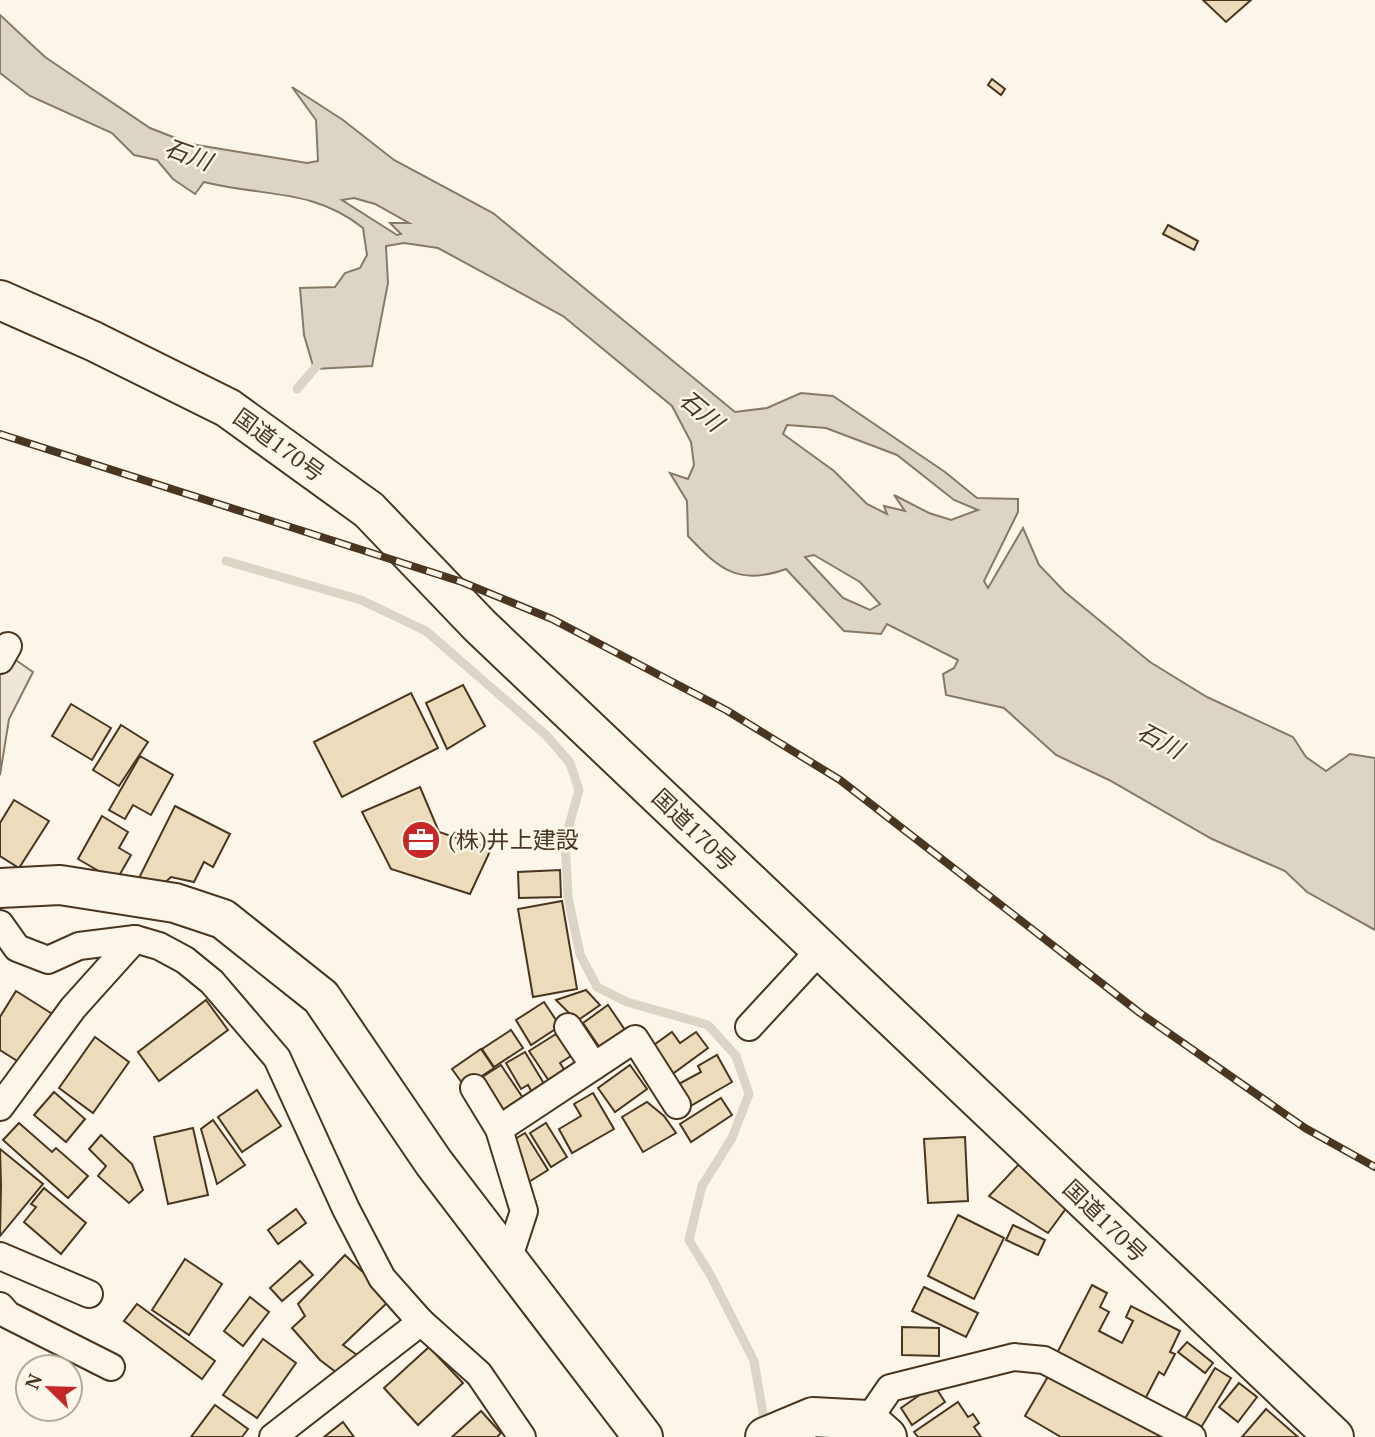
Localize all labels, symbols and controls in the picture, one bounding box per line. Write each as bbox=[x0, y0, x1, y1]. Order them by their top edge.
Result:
water label: 石川 bbox=[160, 131, 219, 178]
water label: 石川 bbox=[673, 383, 733, 440]
street label: 国道170号 bbox=[227, 401, 331, 488]
water label: 石川 bbox=[1132, 715, 1192, 767]
street label: 国道170号 bbox=[646, 782, 743, 878]
office icon: (株)井上建設 bbox=[400, 819, 442, 861]
place label: (株)井上建設 bbox=[448, 824, 579, 855]
street label: 国道170号 bbox=[1057, 1173, 1154, 1269]
north arrow bbox=[14, 1353, 84, 1423]
text: N bbox=[19, 1369, 47, 1393]

